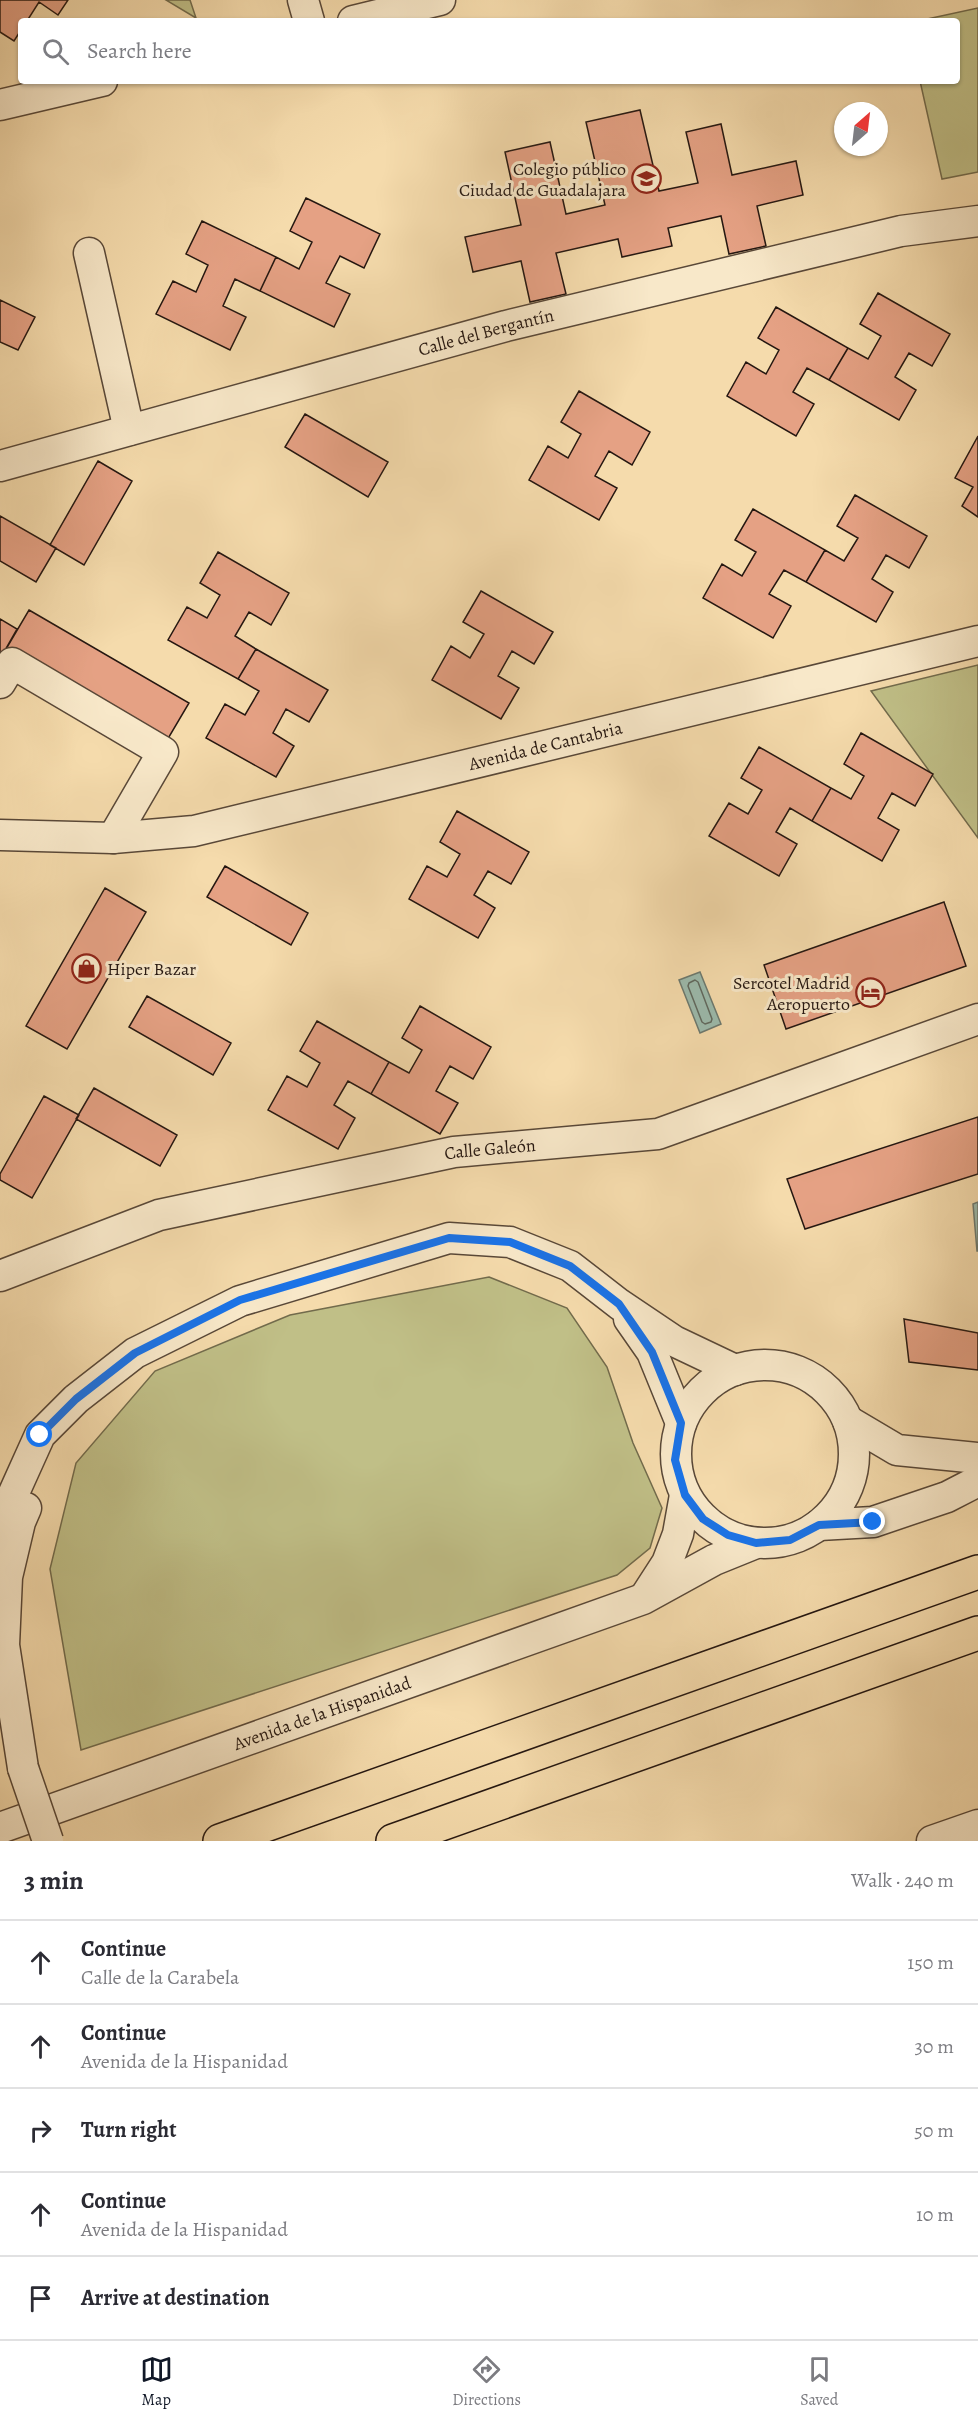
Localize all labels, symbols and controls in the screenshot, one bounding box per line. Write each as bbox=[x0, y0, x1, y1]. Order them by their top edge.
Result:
search box bbox=[18, 18, 960, 84]
icon: search bbox=[39, 35, 72, 68]
text: Search here bbox=[87, 36, 192, 66]
north arrow bbox=[834, 102, 888, 156]
place label: Colegio público Ciudad de Guadalajara bbox=[459, 157, 627, 202]
school or university icon: Colegio público Ciudad de Guadalajara bbox=[631, 163, 663, 195]
street label: Calle del Bergantín bbox=[415, 303, 556, 362]
street label: Avenida de Cantabria bbox=[465, 715, 625, 776]
shop icon: Hiper Bazar bbox=[70, 953, 102, 985]
place label: Hiper Bazar bbox=[107, 957, 196, 981]
place label: Sercotel Madrid Aeropuerto bbox=[733, 971, 850, 1016]
hotel icon: Sercotel Madrid Aeropuerto bbox=[855, 977, 887, 1009]
street label: Calle Galeón bbox=[442, 1133, 537, 1166]
route start bbox=[26, 1421, 52, 1447]
route end bbox=[859, 1508, 885, 1534]
street label: Avenida de la Hispanidad bbox=[229, 1671, 414, 1756]
text: 3 min bbox=[24, 1863, 84, 1898]
text: Walk · 240 m bbox=[851, 1867, 954, 1894]
text: Continue bbox=[81, 1934, 166, 1964]
icon: ahead bbox=[24, 1946, 57, 1979]
text: 150 m bbox=[907, 1949, 954, 1976]
text: Calle de la Carabela bbox=[81, 1964, 239, 1991]
text: Continue bbox=[81, 2018, 166, 2048]
icon: ahead bbox=[24, 2030, 57, 2063]
text: 30 m bbox=[914, 2033, 954, 2060]
text: Avenida de la Hispanidad bbox=[81, 2048, 288, 2075]
icon: right bbox=[24, 2114, 57, 2147]
text: Turn right bbox=[81, 2115, 177, 2145]
text: 50 m bbox=[914, 2117, 954, 2144]
text: Continue bbox=[81, 2186, 166, 2216]
icon: ahead bbox=[24, 2198, 57, 2231]
text: 10 m bbox=[916, 2201, 954, 2228]
text: Avenida de la Hispanidad bbox=[81, 2216, 288, 2243]
icon: arrive bbox=[24, 2282, 57, 2315]
text: Arrive at destination bbox=[81, 2283, 270, 2313]
tab: Map bbox=[140, 2353, 173, 2411]
tab: Directions bbox=[452, 2353, 521, 2411]
tab: Saved bbox=[800, 2353, 838, 2411]

